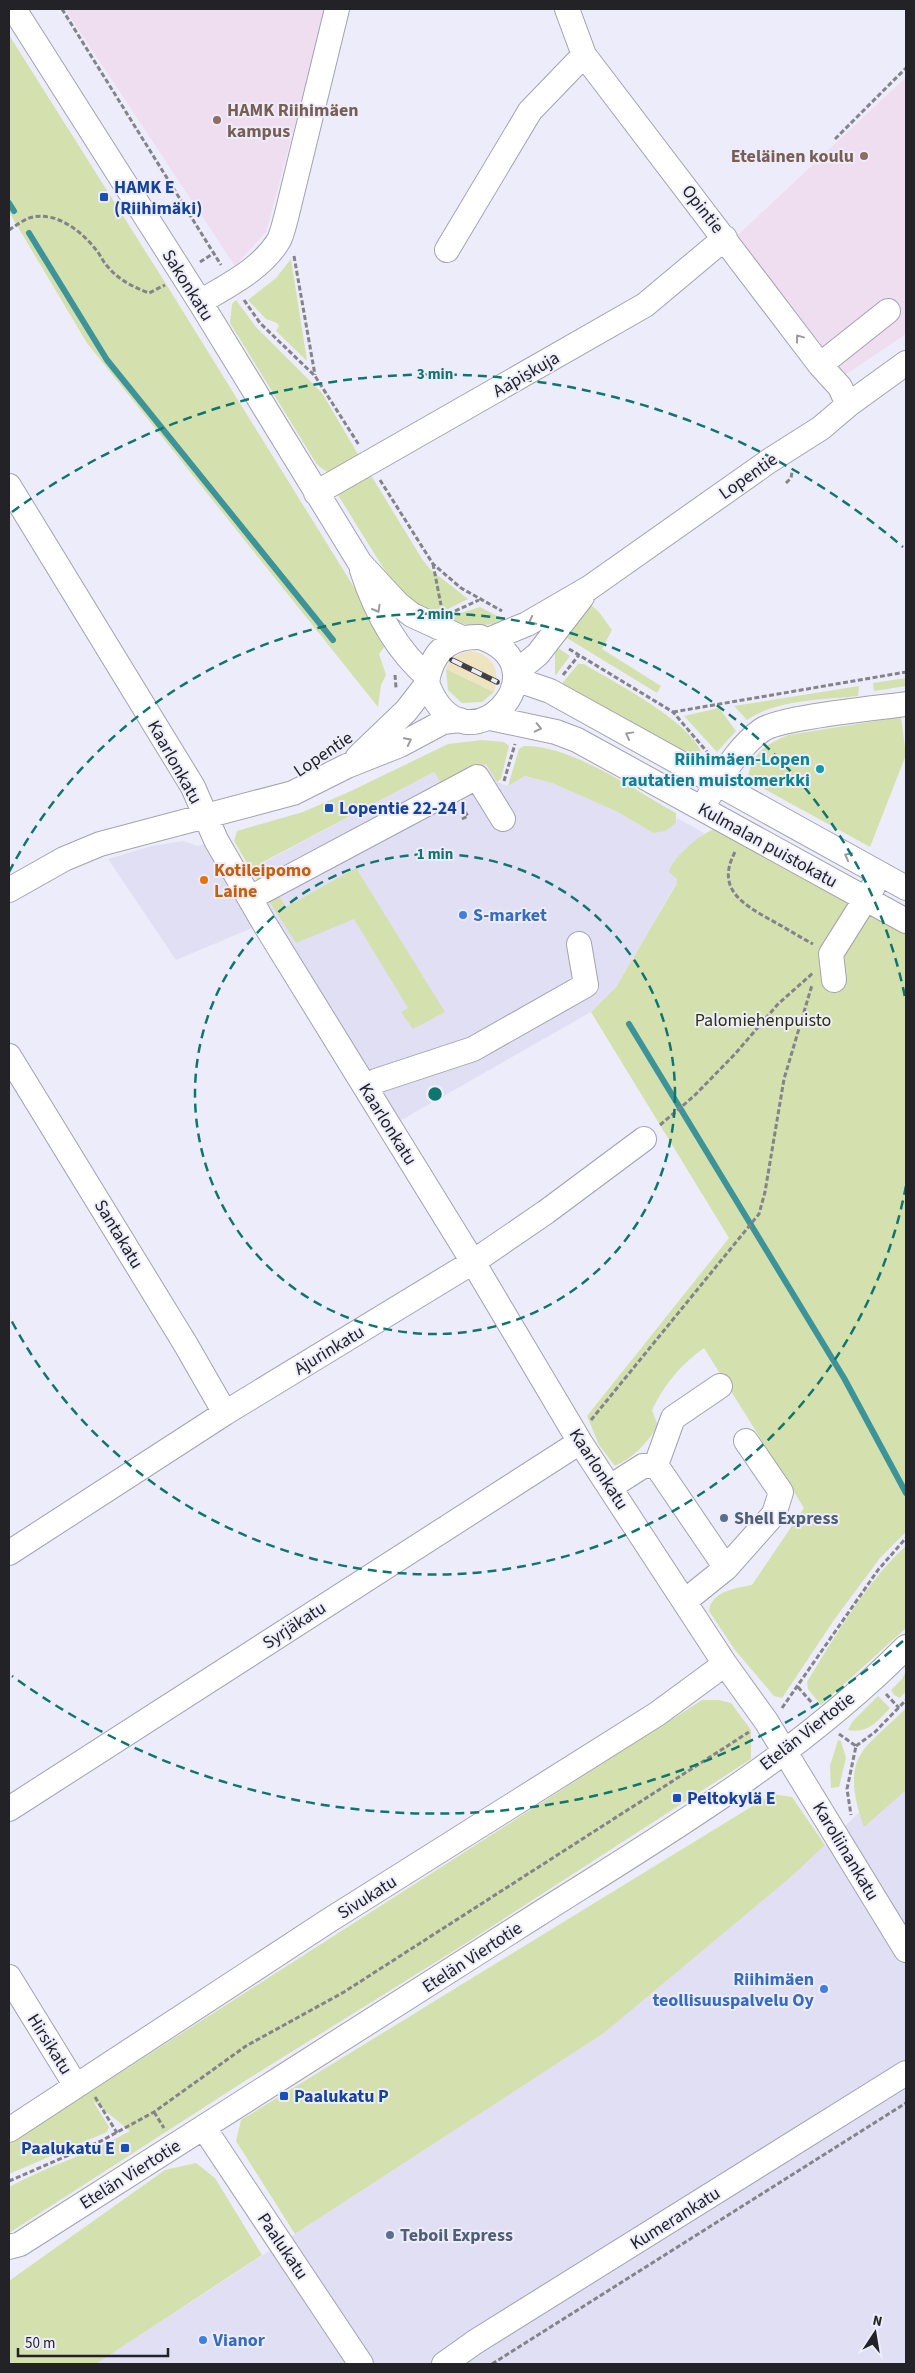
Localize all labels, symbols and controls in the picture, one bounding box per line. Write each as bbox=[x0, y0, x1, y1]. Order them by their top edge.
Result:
place label: HAMK Riihimäen kampus bbox=[227, 98, 359, 144]
marker: HAMK Riihimäen kampus bbox=[211, 114, 223, 126]
place label: Eteläinen koulu bbox=[731, 144, 854, 169]
marker: Eteläinen koulu bbox=[858, 150, 870, 162]
place label: HAMK E (Riihimäki) bbox=[114, 175, 202, 221]
street label: Opintie bbox=[676, 180, 730, 239]
marker: HAMK E (Riihimäki) bbox=[98, 191, 110, 203]
street label: Sakonkatu bbox=[156, 245, 219, 326]
one-way arrow bbox=[796, 334, 805, 344]
street label: Aapiskuja bbox=[488, 345, 564, 404]
text: 3 min bbox=[417, 364, 453, 385]
street label: Lopentie bbox=[714, 447, 783, 506]
one-way arrow bbox=[371, 603, 381, 612]
text: 2 min bbox=[417, 604, 453, 625]
one-way arrow bbox=[528, 615, 537, 625]
street label: Kaarlonkatu bbox=[141, 716, 208, 809]
one-way arrow bbox=[533, 722, 542, 733]
street label: Lopentie bbox=[289, 725, 358, 783]
one-way arrow bbox=[626, 731, 635, 741]
one-way arrow bbox=[403, 737, 412, 747]
place label: Riihimäen-Lopen rautatien muistomerkki bbox=[621, 747, 810, 793]
marker: Riihimäen-Lopen rautatien muistomerkki bbox=[814, 763, 826, 775]
place label: Lopentie 22-24 I bbox=[339, 796, 466, 821]
street label: Kulmalan puistokatu bbox=[693, 797, 842, 894]
marker: Lopentie 22-24 I bbox=[323, 802, 335, 814]
text: 1 min bbox=[417, 844, 453, 865]
one-way arrow bbox=[845, 852, 854, 862]
place label: Kotileipomo Laine bbox=[214, 858, 311, 904]
marker: Kotileipomo Laine bbox=[198, 874, 210, 886]
place label: S-market bbox=[473, 903, 547, 928]
marker: S-market bbox=[457, 909, 469, 921]
park label: Palomiehenpuisto bbox=[695, 1008, 831, 1033]
street label: Kaarlonkatu bbox=[352, 1078, 423, 1170]
centre of rings bbox=[426, 1085, 444, 1103]
street label: Santakatu bbox=[88, 1195, 149, 1274]
street label: Ajurinkatu bbox=[289, 1320, 369, 1381]
street label: Kaarlonkatu bbox=[563, 1424, 634, 1515]
place label: Shell Express bbox=[734, 1506, 838, 1531]
marker: Shell Express bbox=[718, 1512, 730, 1524]
street label: Syrjäkatu bbox=[258, 1596, 331, 1655]
street label: Etelän Viertotie bbox=[754, 1686, 860, 1777]
place label: Peltokylä E bbox=[687, 1786, 776, 1811]
marker: Peltokylä E bbox=[671, 1792, 683, 1804]
street label: Karoliinankatu bbox=[806, 1797, 885, 1905]
street label: Sivukatu bbox=[333, 1869, 402, 1925]
street label: Etelän Viertotie bbox=[417, 1916, 527, 1999]
place label: Riihimäen teollisuuspalvelu Oy bbox=[652, 1967, 815, 2013]
marker: Riihimäen teollisuuspalvelu Oy bbox=[818, 1983, 830, 1995]
street label: Hirsikatu bbox=[21, 2009, 78, 2080]
place label: Paalukatu P bbox=[294, 2084, 389, 2109]
marker: Paalukatu P bbox=[278, 2090, 290, 2102]
street label: Etelän Viertotie bbox=[75, 2133, 186, 2215]
place label: Paalukatu E bbox=[21, 2136, 115, 2161]
marker: Paalukatu E bbox=[119, 2142, 131, 2154]
street label: Kumerankatu bbox=[625, 2181, 725, 2256]
street label: Paalukatu bbox=[251, 2208, 314, 2285]
place label: Teboil Express bbox=[400, 2223, 513, 2248]
marker: Teboil Express bbox=[384, 2229, 396, 2241]
north arrow bbox=[850, 2308, 900, 2358]
text: N bbox=[871, 2311, 884, 2332]
scale bar bbox=[18, 2326, 168, 2358]
place label: Vianor bbox=[212, 2328, 266, 2353]
text: 50 m bbox=[25, 2333, 55, 2354]
marker: Vianor bbox=[197, 2334, 209, 2346]

